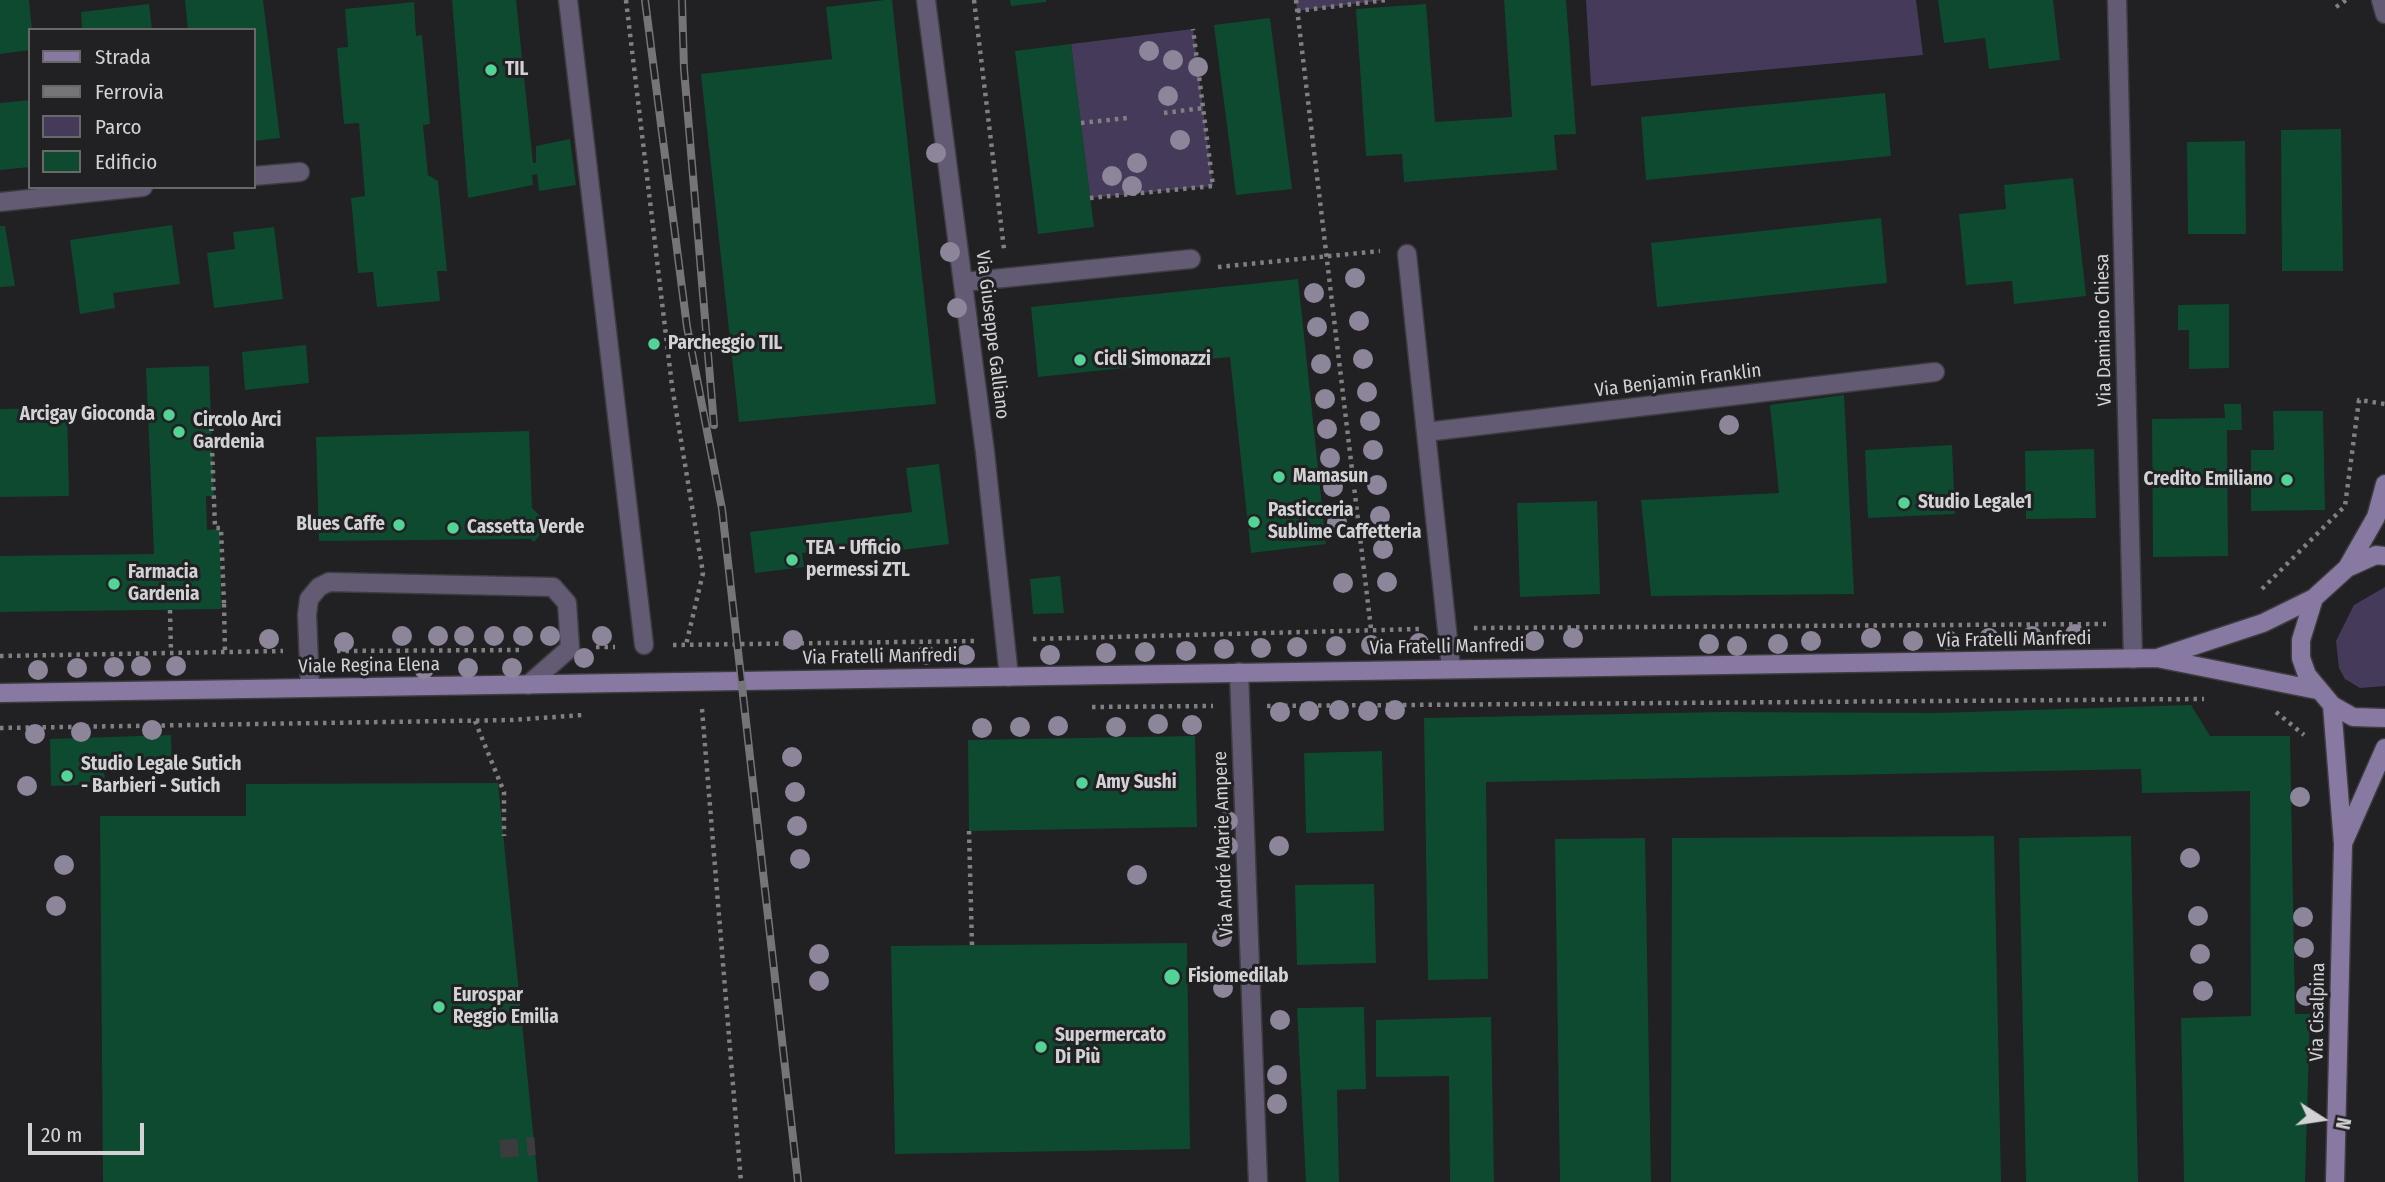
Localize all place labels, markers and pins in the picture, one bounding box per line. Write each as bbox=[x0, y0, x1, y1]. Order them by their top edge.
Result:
place label: TIL bbox=[505, 59, 528, 81]
marker: TIL bbox=[483, 62, 499, 78]
place label: Parcheggio TIL bbox=[668, 333, 782, 355]
marker: Parcheggio TIL bbox=[646, 336, 662, 352]
place label: Cicli Simonazzi bbox=[1094, 349, 1211, 371]
marker: Cicli Simonazzi bbox=[1072, 352, 1088, 368]
place label: Arcigay Gioconda bbox=[20, 404, 155, 426]
marker: Arcigay Gioconda bbox=[161, 407, 177, 423]
place label: Circolo Arci Gardenia bbox=[193, 410, 281, 454]
marker: Circolo Arci Gardenia bbox=[171, 424, 187, 440]
place label: Mamasun bbox=[1293, 466, 1368, 488]
marker: Mamasun bbox=[1271, 469, 1287, 485]
place label: Credito Emiliano bbox=[2144, 469, 2273, 491]
marker: Credito Emiliano bbox=[2279, 472, 2295, 488]
place label: Studio Legale1 bbox=[1918, 492, 2032, 514]
marker: Studio Legale1 bbox=[1896, 495, 1912, 511]
place label: Pasticceria Sublime Caffetteria bbox=[1268, 500, 1421, 544]
place label: Blues Caffe bbox=[296, 514, 385, 536]
marker: Pasticceria Sublime Caffetteria bbox=[1246, 514, 1262, 530]
marker: Blues Caffe bbox=[391, 517, 407, 533]
place label: Cassetta Verde bbox=[467, 517, 584, 539]
marker: Cassetta Verde bbox=[445, 520, 461, 536]
place label: TEA - Ufficio permessi ZTL bbox=[806, 538, 910, 582]
marker: TEA - Ufficio permessi ZTL bbox=[784, 552, 800, 568]
place label: Farmacia Gardenia bbox=[128, 562, 199, 606]
marker: Farmacia Gardenia bbox=[106, 576, 122, 592]
place label: Studio Legale Sutich - Barbieri - Sutich bbox=[81, 754, 241, 798]
marker: Studio Legale Sutich - Barbieri - Sutich bbox=[59, 768, 75, 784]
place label: Amy Sushi bbox=[1096, 772, 1177, 794]
marker: Amy Sushi bbox=[1074, 775, 1090, 791]
place label: Fisiomedilab bbox=[1188, 966, 1289, 988]
marker: Fisiomedilab bbox=[1162, 967, 1182, 987]
place label: Eurospar Reggio Emilia bbox=[453, 985, 559, 1029]
marker: Eurospar Reggio Emilia bbox=[431, 999, 447, 1015]
place label: Supermercato Di Più bbox=[1055, 1025, 1166, 1069]
marker: Supermercato Di Più bbox=[1033, 1039, 1049, 1055]

